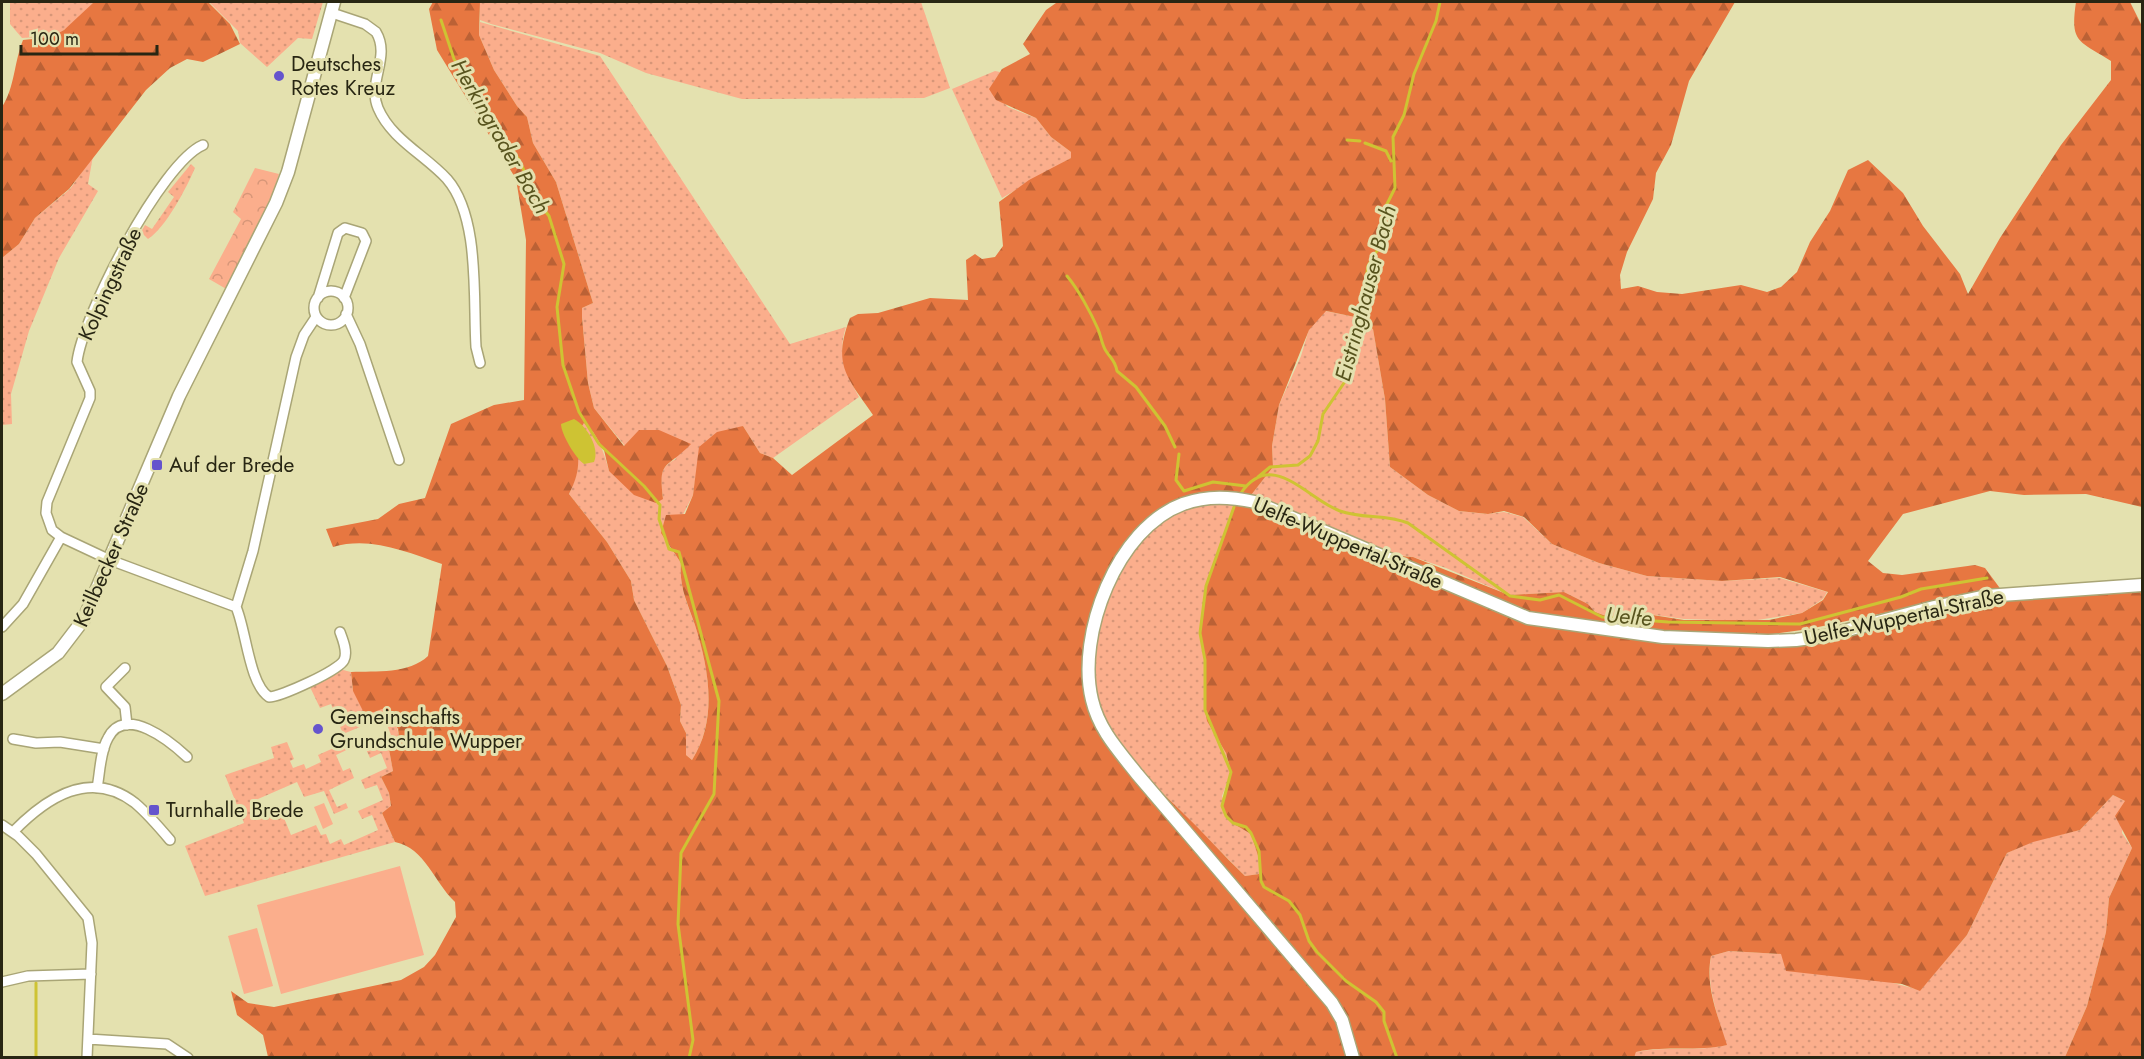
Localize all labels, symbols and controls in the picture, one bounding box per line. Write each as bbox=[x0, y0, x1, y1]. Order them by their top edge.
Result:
scale bar bbox=[21, 18, 158, 56]
text: 100 m bbox=[30, 26, 79, 52]
place label: Deutsches Rotes Kreuz bbox=[291, 49, 395, 103]
water label: Herkingrader Bach bbox=[444, 53, 558, 219]
marker: Deutsches Rotes Kreuz bbox=[272, 69, 286, 83]
water label: Eistringhauser Bach bbox=[1326, 202, 1404, 384]
street label: Kolpingstraße bbox=[71, 222, 149, 345]
place label: Auf der Brede bbox=[169, 450, 294, 480]
marker: Auf der Brede bbox=[150, 458, 164, 472]
street label: Keilbecker Straße bbox=[66, 478, 156, 632]
street label: Uelfe-Wuppertal-Straße bbox=[1249, 489, 1448, 597]
street label: Uelfe-Wuppertal-Straße bbox=[1801, 581, 2007, 653]
water label: Uelfe bbox=[1604, 598, 1654, 634]
place label: Gemeinschafts Grundschule Wupper bbox=[330, 702, 523, 756]
marker: Gemeinschafts Grundschule Wupper bbox=[311, 722, 325, 736]
place label: Turnhalle Brede bbox=[166, 795, 304, 825]
marker: Turnhalle Brede bbox=[147, 803, 161, 817]

